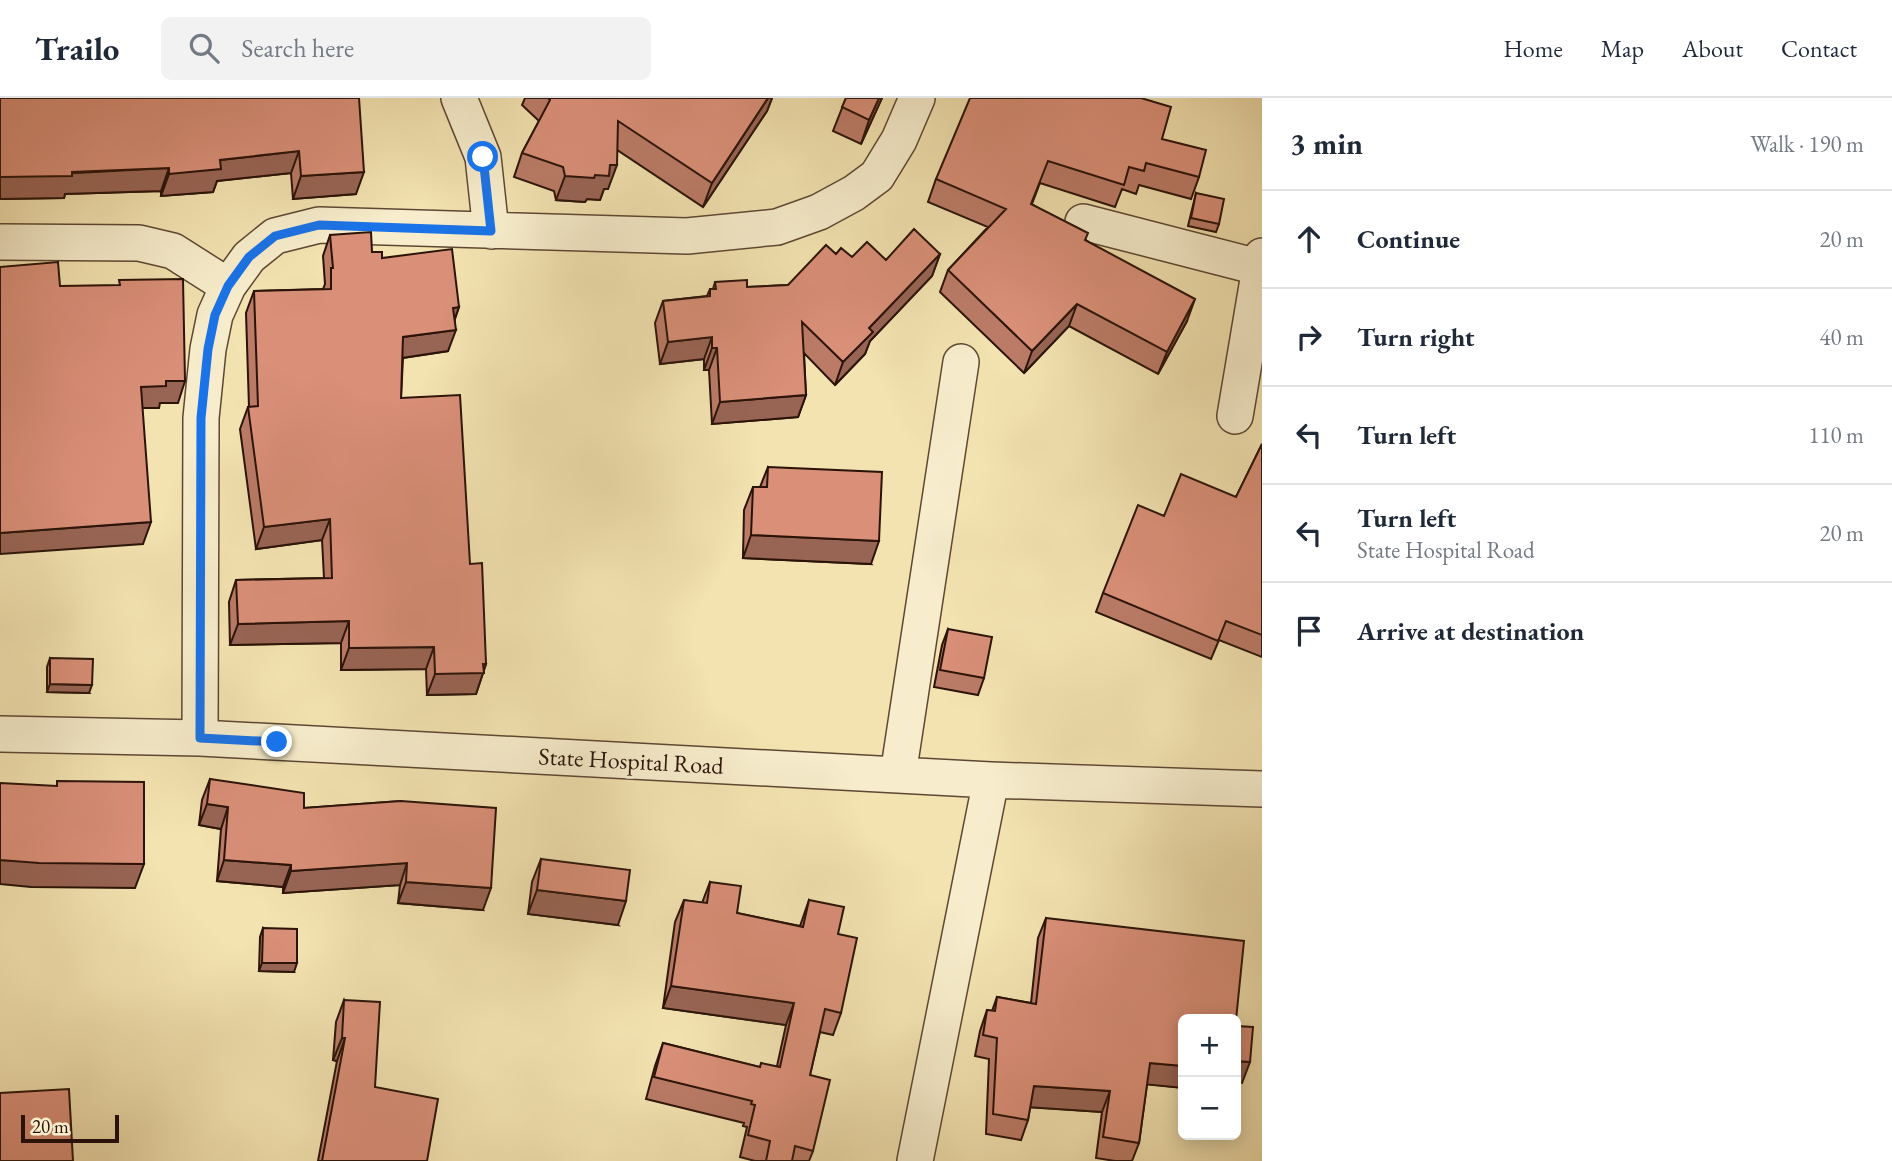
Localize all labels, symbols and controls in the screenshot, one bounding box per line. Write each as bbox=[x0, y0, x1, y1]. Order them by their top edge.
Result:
search box bbox=[161, 17, 651, 80]
text: Trailo bbox=[35, 27, 119, 70]
icon: search bbox=[185, 29, 223, 67]
text: Search here bbox=[241, 31, 354, 65]
text: Home bbox=[1503, 33, 1563, 64]
text: Map bbox=[1601, 33, 1644, 64]
text: About bbox=[1682, 33, 1743, 64]
text: Contact bbox=[1781, 33, 1857, 64]
text: 3 min bbox=[1290, 124, 1363, 163]
text: Walk · 190 m bbox=[1750, 129, 1864, 159]
route start bbox=[467, 141, 498, 172]
icon: ahead bbox=[1290, 220, 1328, 258]
text: Continue bbox=[1357, 222, 1460, 256]
text: 20 m bbox=[1819, 224, 1864, 254]
icon: right bbox=[1290, 318, 1328, 356]
text: Turn right bbox=[1357, 320, 1475, 354]
text: 40 m bbox=[1819, 322, 1864, 352]
icon: left bbox=[1290, 416, 1328, 454]
text: Turn left bbox=[1357, 418, 1456, 452]
text: 110 m bbox=[1808, 420, 1864, 450]
text: Turn left bbox=[1357, 501, 1456, 535]
icon: left bbox=[1290, 514, 1328, 552]
text: 20 m bbox=[1819, 518, 1864, 548]
text: State Hospital Road bbox=[1357, 535, 1535, 565]
icon: arrive bbox=[1290, 612, 1328, 650]
text: Arrive at destination bbox=[1357, 614, 1584, 648]
route end bbox=[261, 726, 292, 757]
street label: State Hospital Road bbox=[538, 740, 725, 781]
map controls bbox=[1178, 1014, 1241, 1140]
button: + bbox=[1178, 1014, 1241, 1077]
button: − bbox=[1178, 1077, 1241, 1140]
scale bar bbox=[21, 1112, 119, 1144]
text: 20 m bbox=[32, 1114, 69, 1139]

